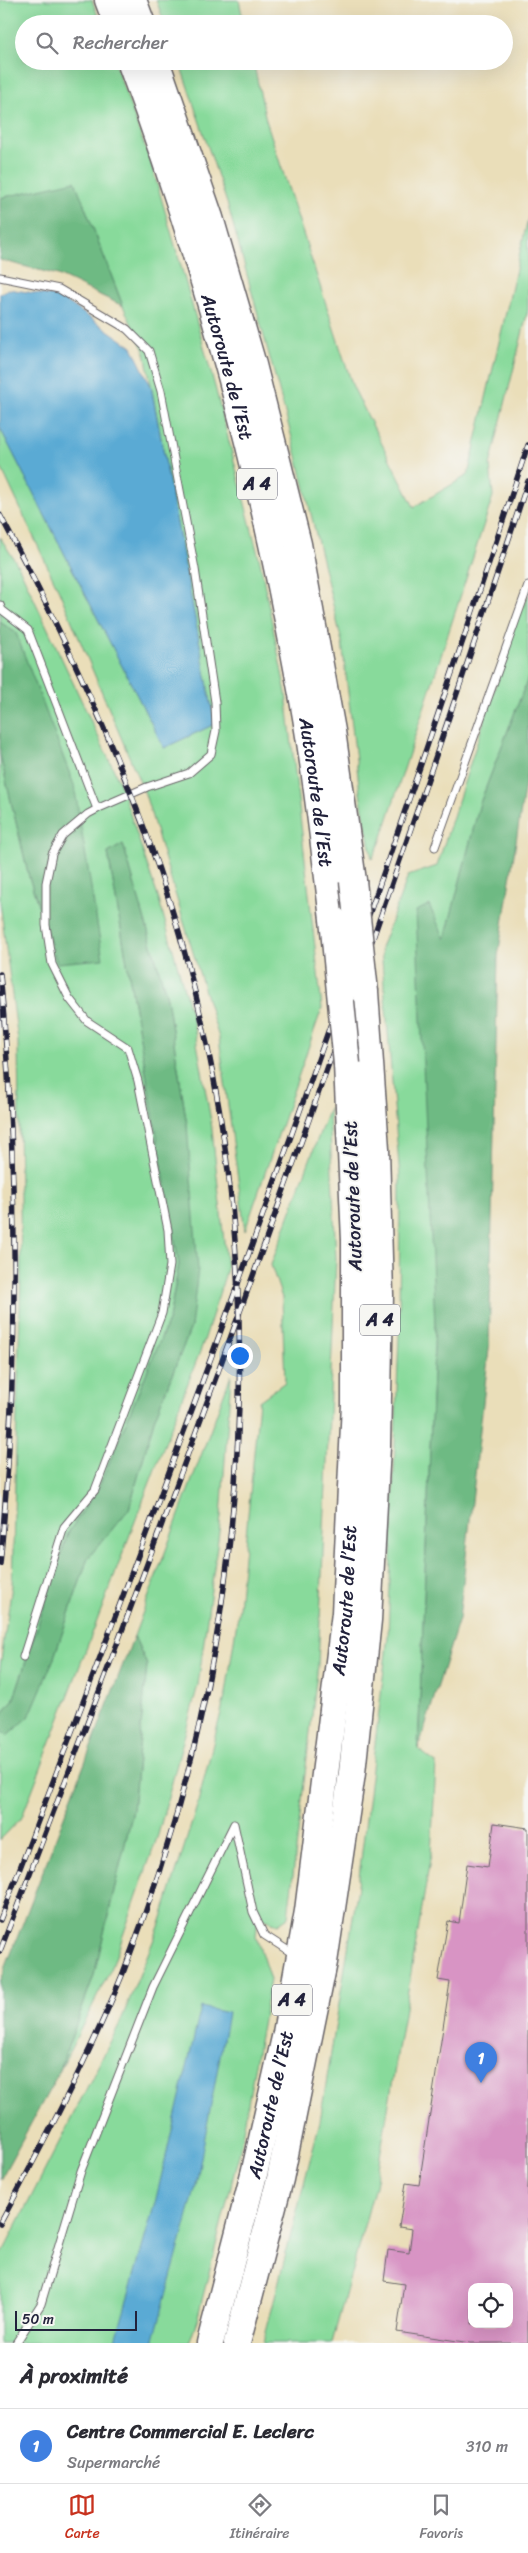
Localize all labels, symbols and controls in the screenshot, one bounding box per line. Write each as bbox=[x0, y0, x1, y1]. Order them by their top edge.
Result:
search box bbox=[15, 15, 513, 70]
text: Rechercher bbox=[73, 26, 168, 59]
icon: search bbox=[33, 29, 61, 57]
street label: Autoroute de l’Est bbox=[191, 289, 263, 443]
road number: A 4 bbox=[237, 468, 277, 499]
street label: Autoroute de l’Est bbox=[289, 714, 343, 869]
street label: Autoroute de l’Est bbox=[333, 1120, 372, 1273]
road number: A 4 bbox=[360, 1304, 400, 1336]
your location bbox=[227, 1343, 253, 1369]
street label: Autoroute de l’Est bbox=[321, 1525, 366, 1678]
road number: A 4 bbox=[272, 1984, 312, 2016]
street label: Autoroute de l’Est bbox=[237, 2027, 303, 2183]
pin: 1 bbox=[465, 2042, 497, 2083]
map controls bbox=[468, 2283, 513, 2328]
button: locate bbox=[468, 2283, 513, 2328]
text: 50 m bbox=[22, 2307, 54, 2332]
scale bar bbox=[15, 2308, 138, 2331]
text: À proximité bbox=[20, 2357, 128, 2395]
text: Centre Commercial E. Leclerc bbox=[67, 2415, 314, 2448]
text: 1 bbox=[33, 2432, 39, 2461]
text: 310 m bbox=[466, 2432, 508, 2461]
text: Supermarché bbox=[67, 2448, 160, 2477]
tab: Carte bbox=[65, 2491, 100, 2546]
tab: Itinéraire bbox=[230, 2491, 290, 2546]
tab: Favoris bbox=[419, 2491, 463, 2546]

